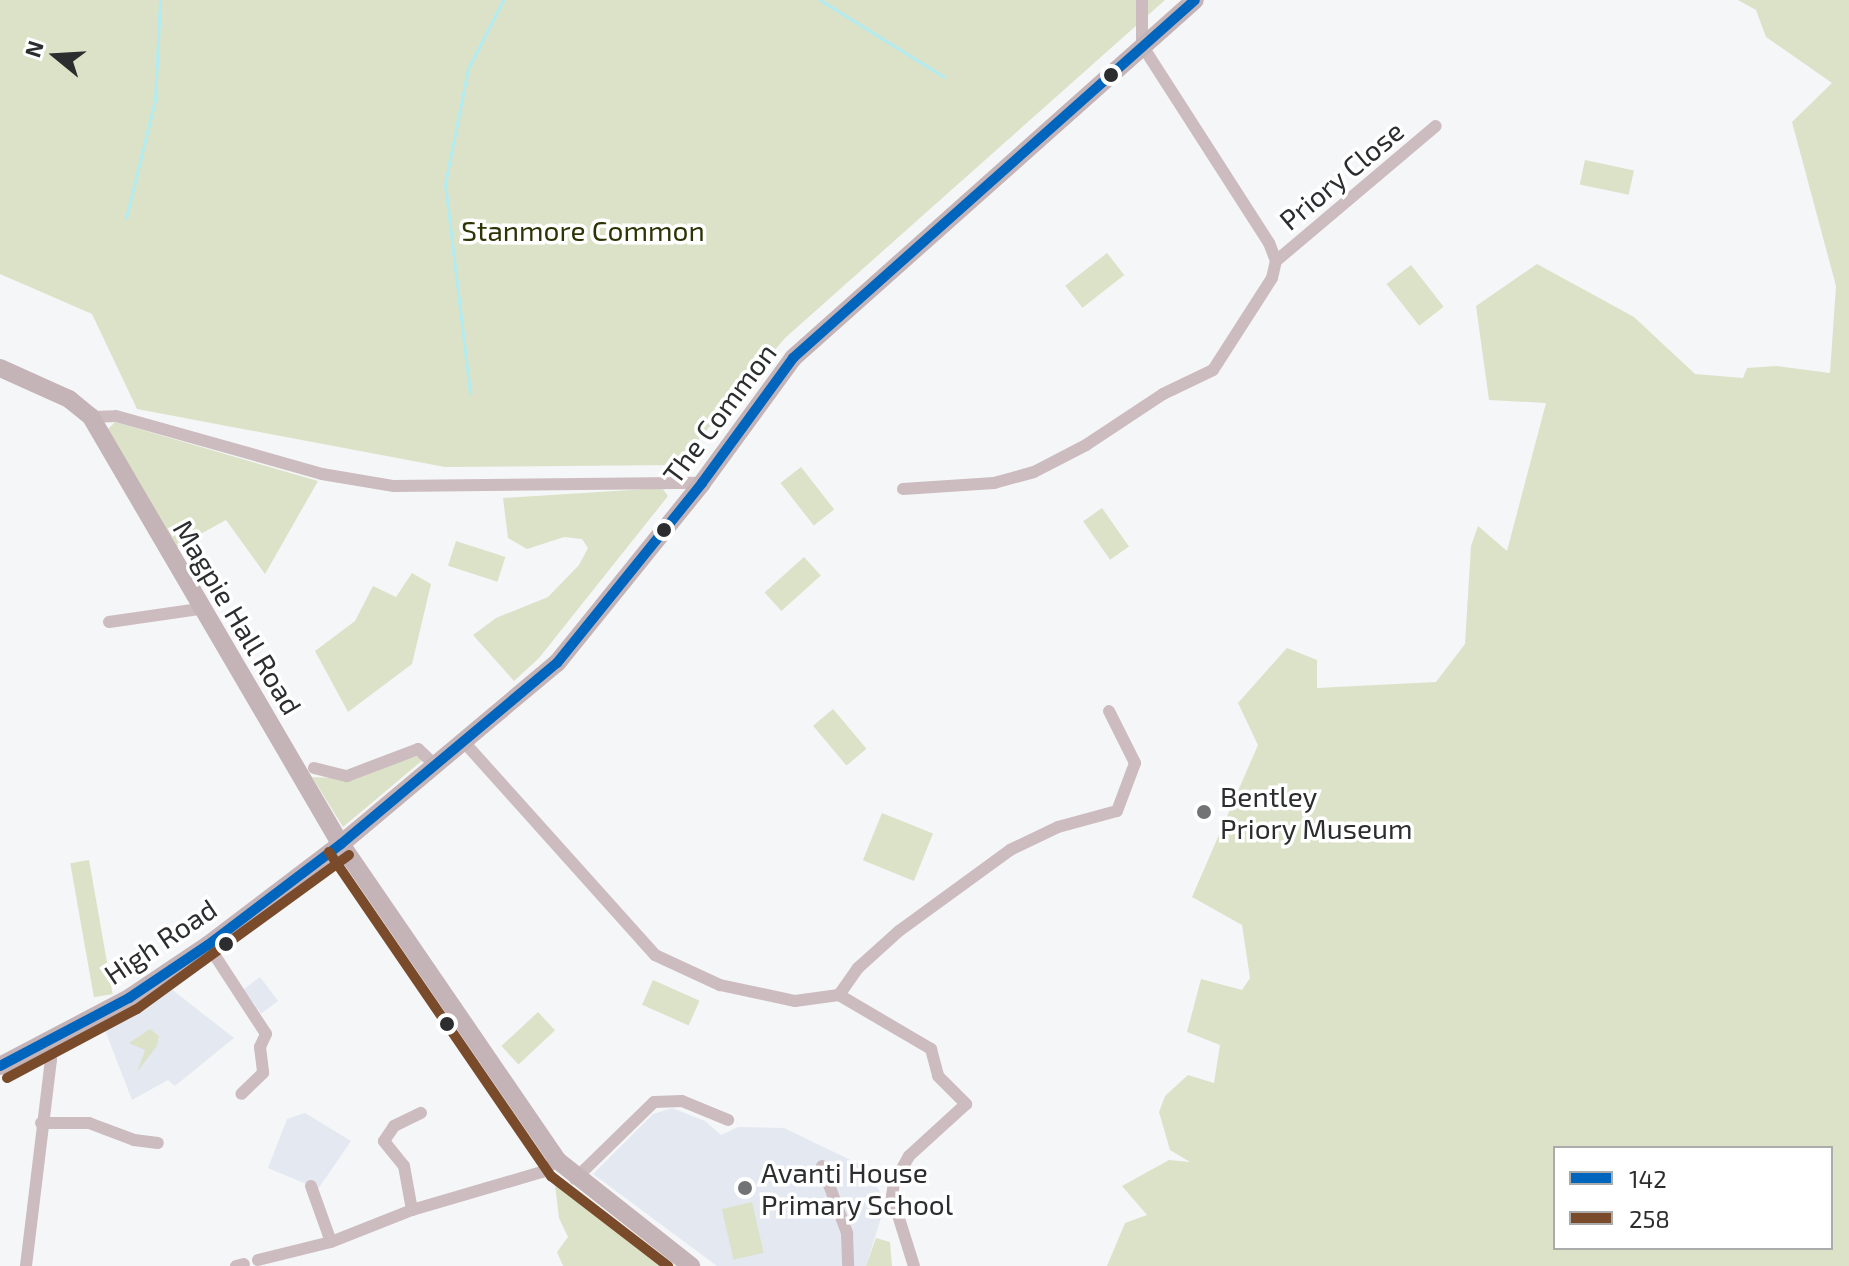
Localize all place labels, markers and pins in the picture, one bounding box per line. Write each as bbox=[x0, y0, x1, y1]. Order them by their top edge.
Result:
unlabelled marker bbox=[1103, 67, 1119, 83]
unlabelled marker bbox=[656, 522, 672, 538]
place label: Bentley Priory Museum bbox=[1220, 779, 1413, 845]
marker: Bentley Priory Museum bbox=[1195, 803, 1213, 821]
unlabelled marker bbox=[218, 936, 234, 952]
unlabelled marker bbox=[439, 1016, 455, 1032]
place label: Avanti House Primary School bbox=[761, 1155, 954, 1221]
marker: Avanti House Primary School bbox=[736, 1179, 754, 1197]

